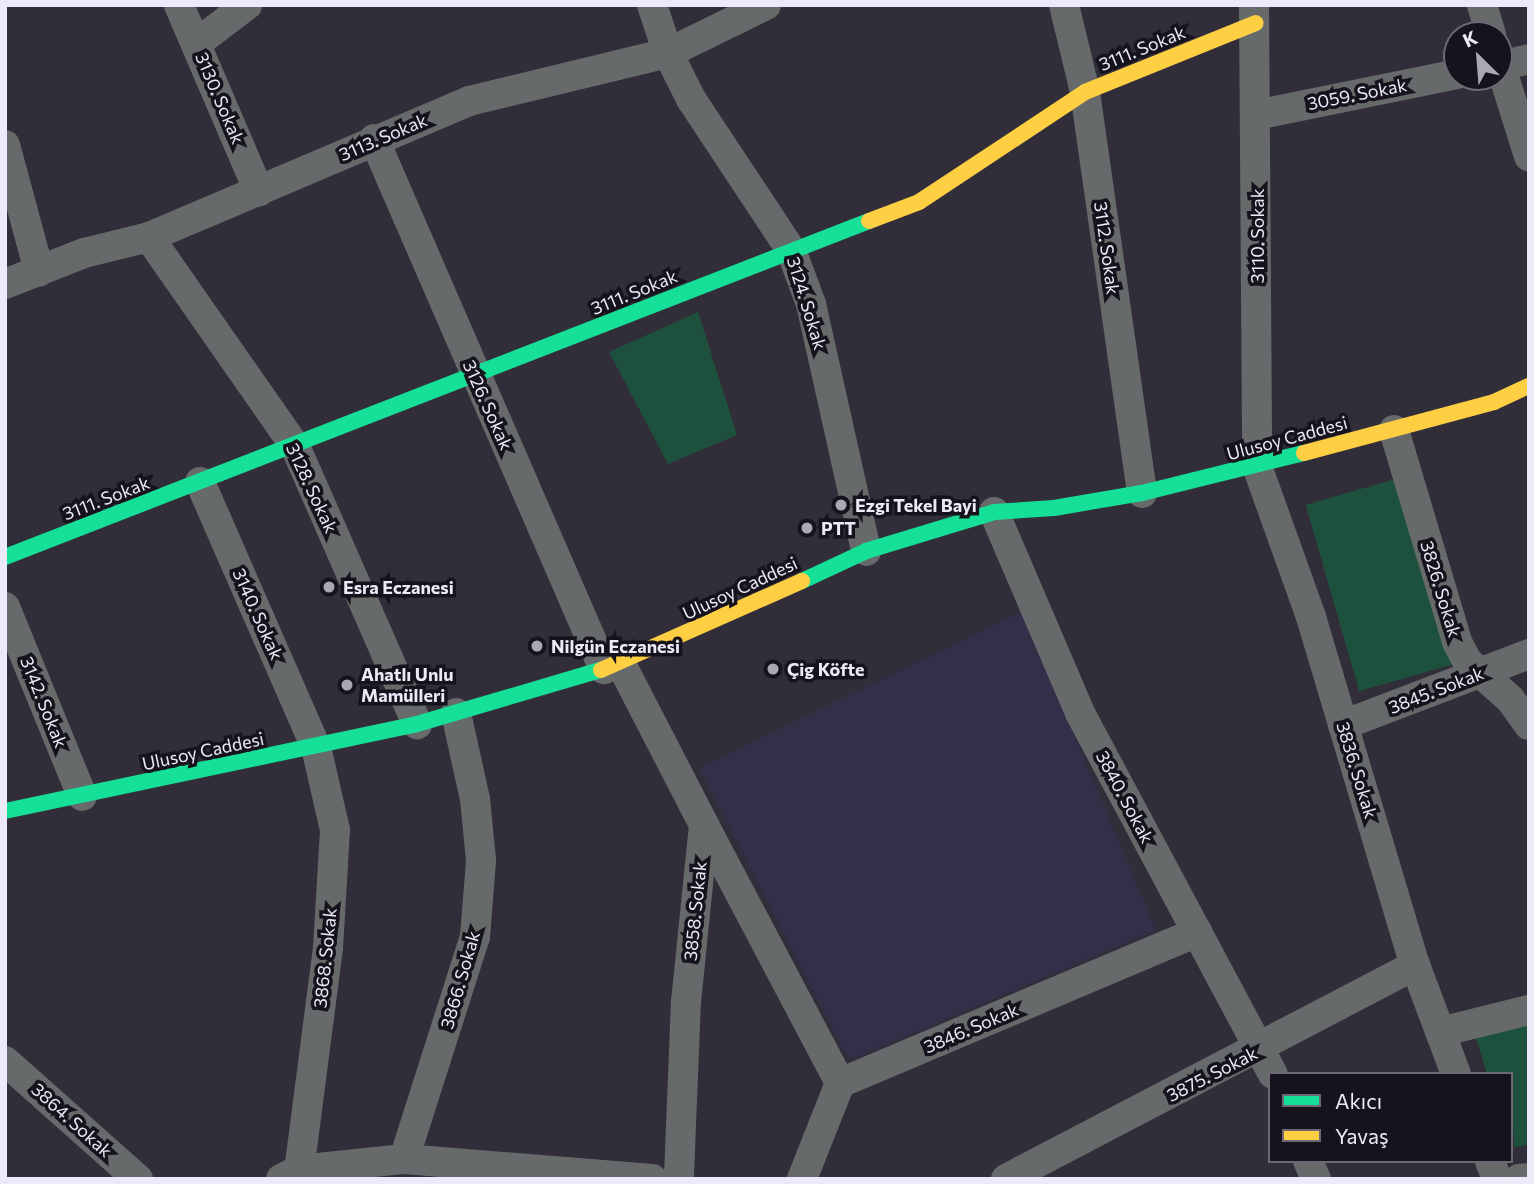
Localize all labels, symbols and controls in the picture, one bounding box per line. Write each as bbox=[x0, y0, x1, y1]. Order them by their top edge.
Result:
street label: 3111. Sokak bbox=[1096, 21, 1188, 75]
north arrow bbox=[1443, 21, 1513, 91]
text: K bbox=[1459, 25, 1481, 52]
street label: 3130. Sokak bbox=[191, 49, 249, 147]
street label: 3059. Sokak bbox=[1305, 74, 1409, 114]
street label: 3113. Sokak bbox=[336, 109, 430, 165]
street label: 3110. Sokak bbox=[1246, 188, 1268, 284]
street label: 3112. Sokak bbox=[1090, 200, 1124, 296]
street label: 3124. Sokak bbox=[783, 254, 831, 352]
street label: 3111. Sokak bbox=[588, 265, 680, 319]
street label: 3126. Sokak bbox=[459, 357, 517, 453]
street label: Ulusoy Caddesi bbox=[1224, 412, 1350, 464]
street label: 3128. Sokak bbox=[282, 440, 342, 536]
street label: 3111. Sokak bbox=[60, 472, 152, 524]
place label: Ezgi Tekel Bayi bbox=[855, 494, 977, 516]
marker: Ezgi Tekel Bayi bbox=[833, 497, 849, 513]
place label: PTT bbox=[821, 517, 856, 539]
marker: PTT bbox=[799, 520, 815, 536]
street label: 3826. Sokak bbox=[1416, 538, 1466, 640]
street label: Ulusoy Caddesi bbox=[679, 552, 801, 624]
street label: 3140. Sokak bbox=[228, 565, 288, 663]
place label: Esra Eczanesi bbox=[343, 576, 454, 598]
marker: Esra Eczanesi bbox=[321, 579, 337, 595]
place label: Nilgün Eczanesi bbox=[551, 635, 680, 657]
marker: Nilgün Eczanesi bbox=[529, 638, 545, 654]
street label: 3142. Sokak bbox=[16, 653, 72, 751]
place label: Çig Köfte bbox=[787, 658, 865, 680]
marker: Çig Köfte bbox=[765, 661, 781, 677]
street label: 3845. Sokak bbox=[1385, 662, 1487, 718]
place label: Ahatlı Unlu Mamülleri bbox=[361, 664, 453, 706]
marker: Ahatlı Unlu Mamülleri bbox=[339, 677, 355, 693]
street label: 3836. Sokak bbox=[1332, 719, 1382, 821]
street label: Ulusoy Caddesi bbox=[140, 728, 266, 774]
street label: 3840. Sokak bbox=[1092, 747, 1158, 847]
street label: 3858. Sokak bbox=[679, 860, 711, 962]
street label: 3868. Sokak bbox=[309, 907, 341, 1009]
street label: 3866. Sokak bbox=[436, 929, 484, 1031]
street label: 3846. Sokak bbox=[921, 998, 1021, 1058]
street label: 3875. Sokak bbox=[1163, 1042, 1261, 1106]
legend bbox=[1268, 1072, 1513, 1163]
street label: 3864. Sokak bbox=[27, 1078, 117, 1162]
text: Akıcı bbox=[1335, 1088, 1382, 1113]
text: Yavaş bbox=[1335, 1123, 1388, 1148]

